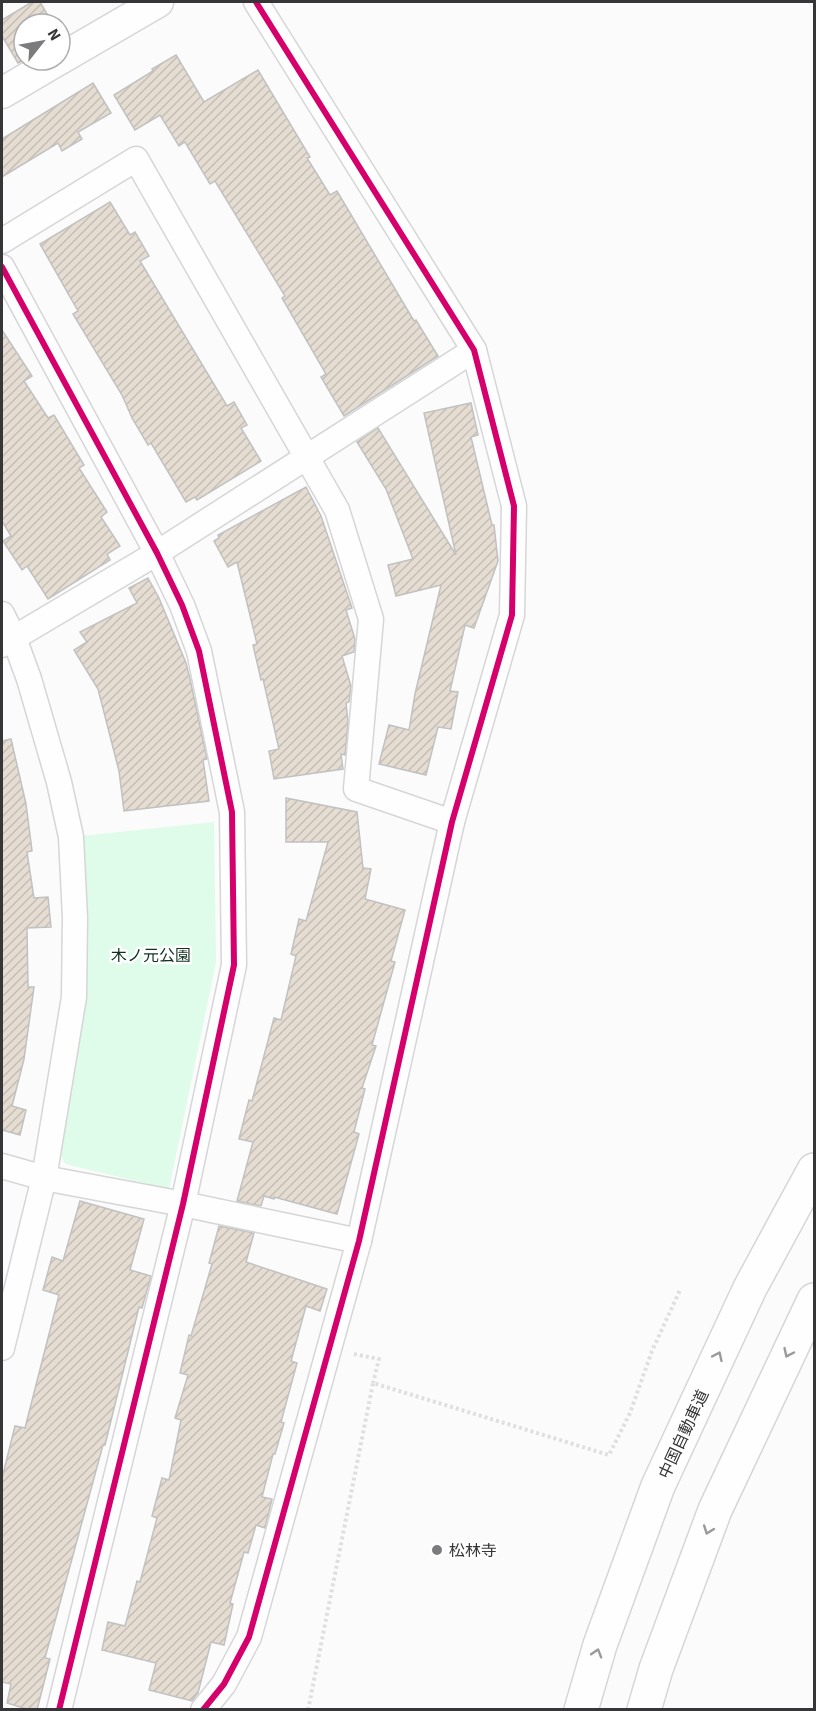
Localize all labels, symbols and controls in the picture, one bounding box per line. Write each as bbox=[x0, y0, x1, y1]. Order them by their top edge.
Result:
north arrow bbox=[12, 12, 72, 72]
text: N bbox=[42, 25, 66, 45]
park label: 木ノ元公園 bbox=[111, 945, 191, 967]
one-way arrow bbox=[784, 1346, 796, 1357]
one-way arrow bbox=[711, 1352, 723, 1363]
street label: 中国自動車道 bbox=[654, 1386, 714, 1483]
one-way arrow bbox=[702, 1524, 715, 1535]
place label: 松林寺 bbox=[449, 1540, 497, 1562]
marker: 松林寺 bbox=[430, 1543, 444, 1557]
one-way arrow bbox=[590, 1648, 602, 1659]

